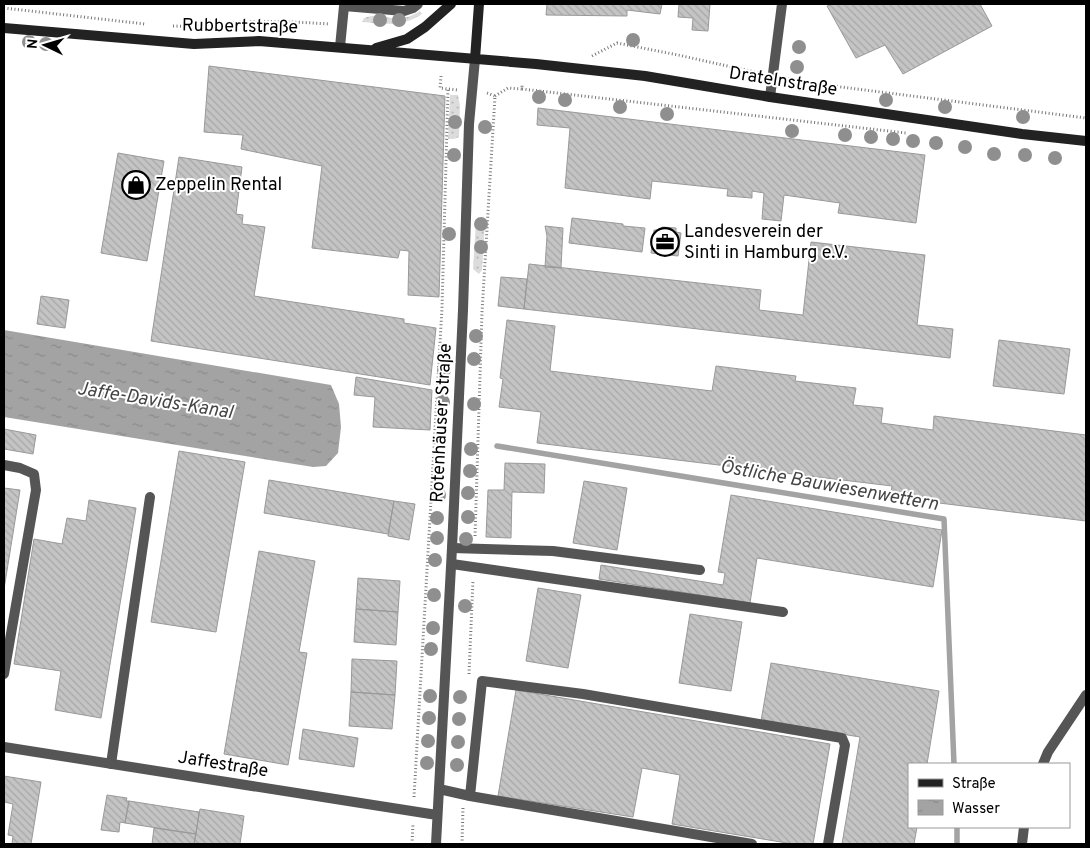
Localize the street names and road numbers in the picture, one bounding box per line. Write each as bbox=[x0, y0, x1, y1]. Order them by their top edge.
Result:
street label: Rubbertstraße bbox=[182, 14, 298, 40]
street label: Dratelnstraße bbox=[727, 62, 839, 102]
street label: Rotenhäuser Straße bbox=[426, 343, 458, 503]
street label: Jaffestraße bbox=[176, 747, 270, 783]

